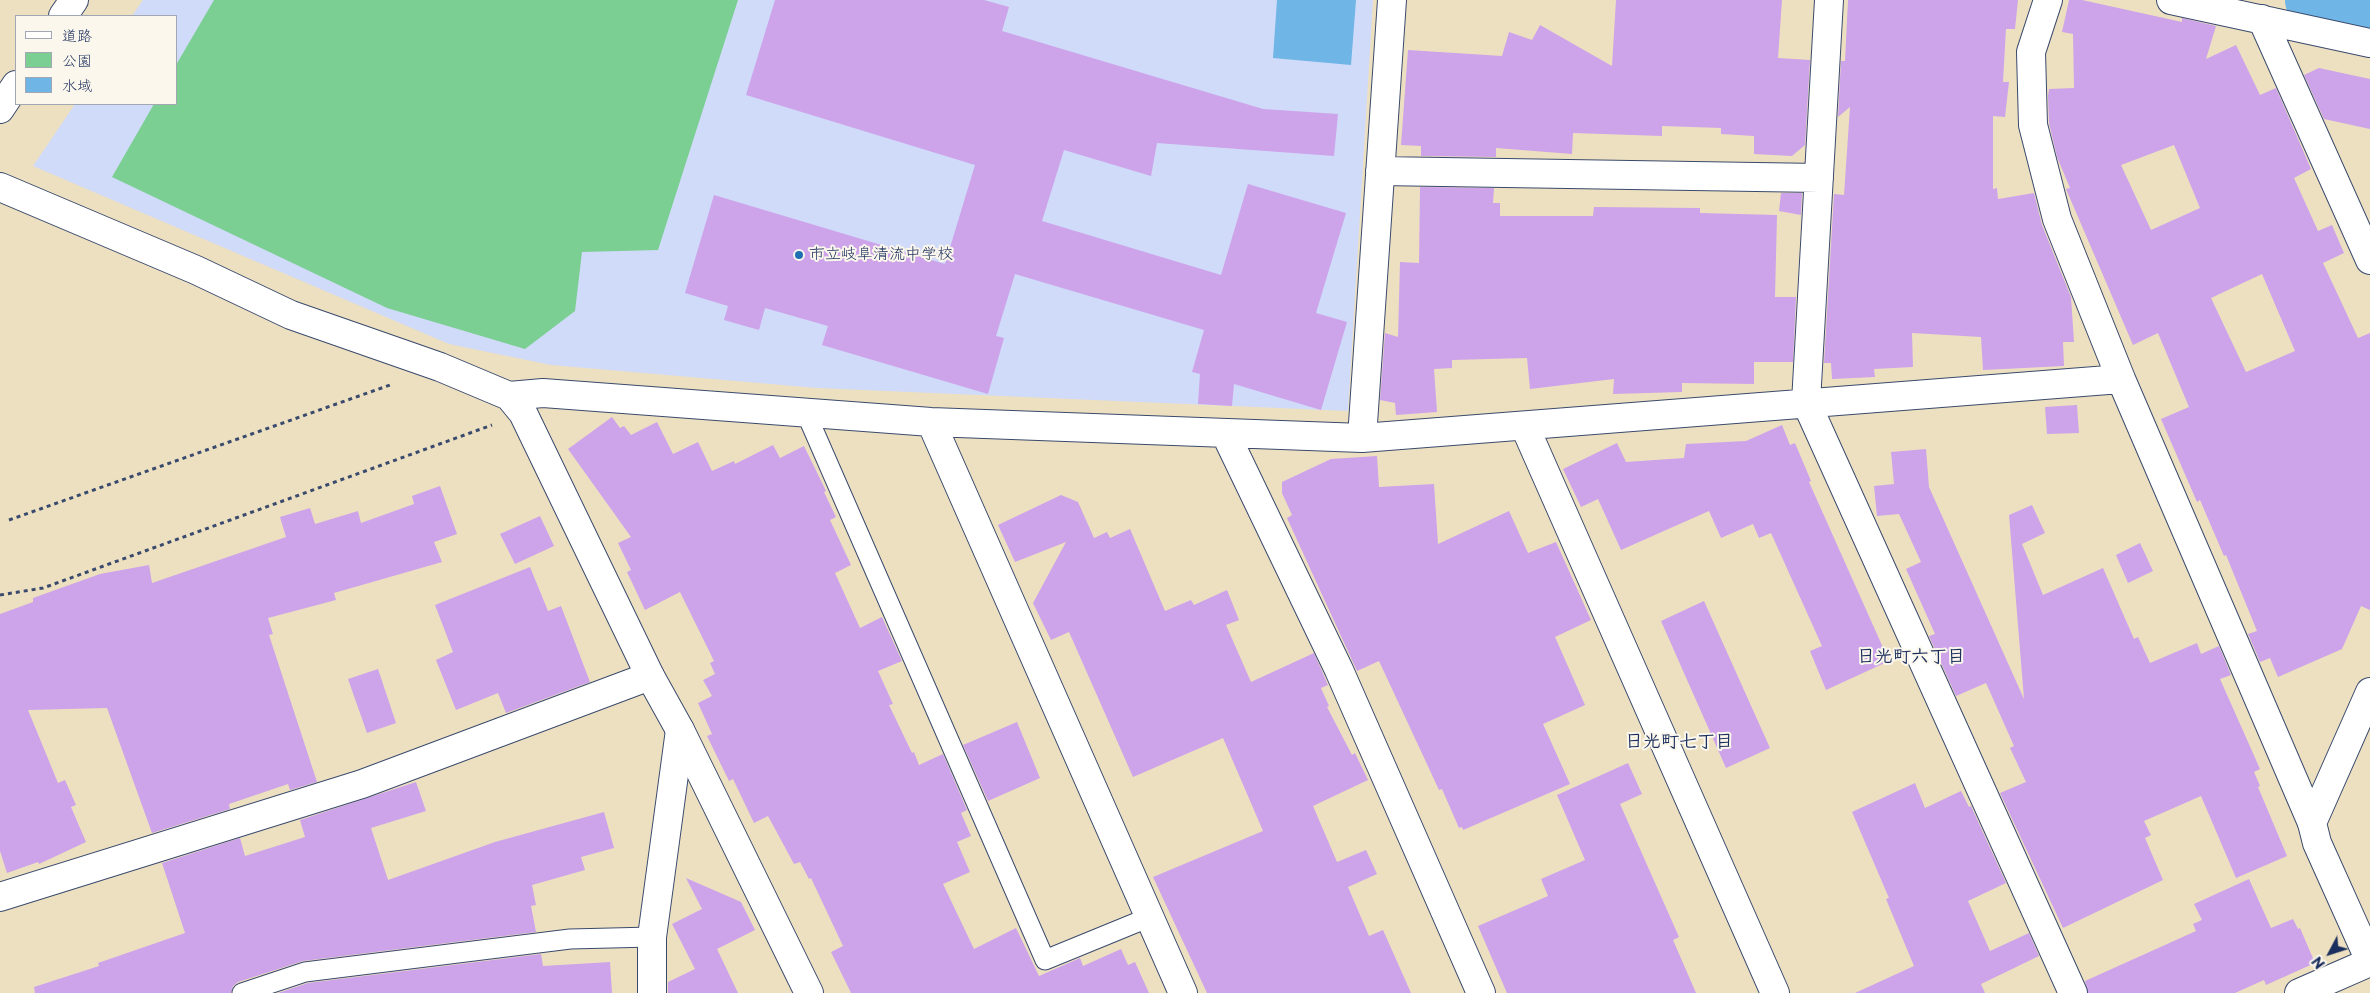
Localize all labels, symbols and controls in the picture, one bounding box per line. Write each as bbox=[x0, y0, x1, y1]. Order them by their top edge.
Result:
legend bbox=[15, 15, 178, 105]
text: 道路 bbox=[62, 23, 92, 46]
text: 公園 bbox=[62, 48, 92, 71]
text: 水域 bbox=[62, 73, 92, 96]
place label: 市立岐阜清流中学校 bbox=[809, 245, 953, 265]
marker: 市立岐阜清流中学校 bbox=[793, 249, 805, 261]
district label: 日光町六丁目 bbox=[1857, 646, 1965, 668]
district label: 日光町七丁目 bbox=[1625, 731, 1733, 753]
north arrow bbox=[2305, 928, 2355, 978]
text: N bbox=[2307, 952, 2330, 974]

